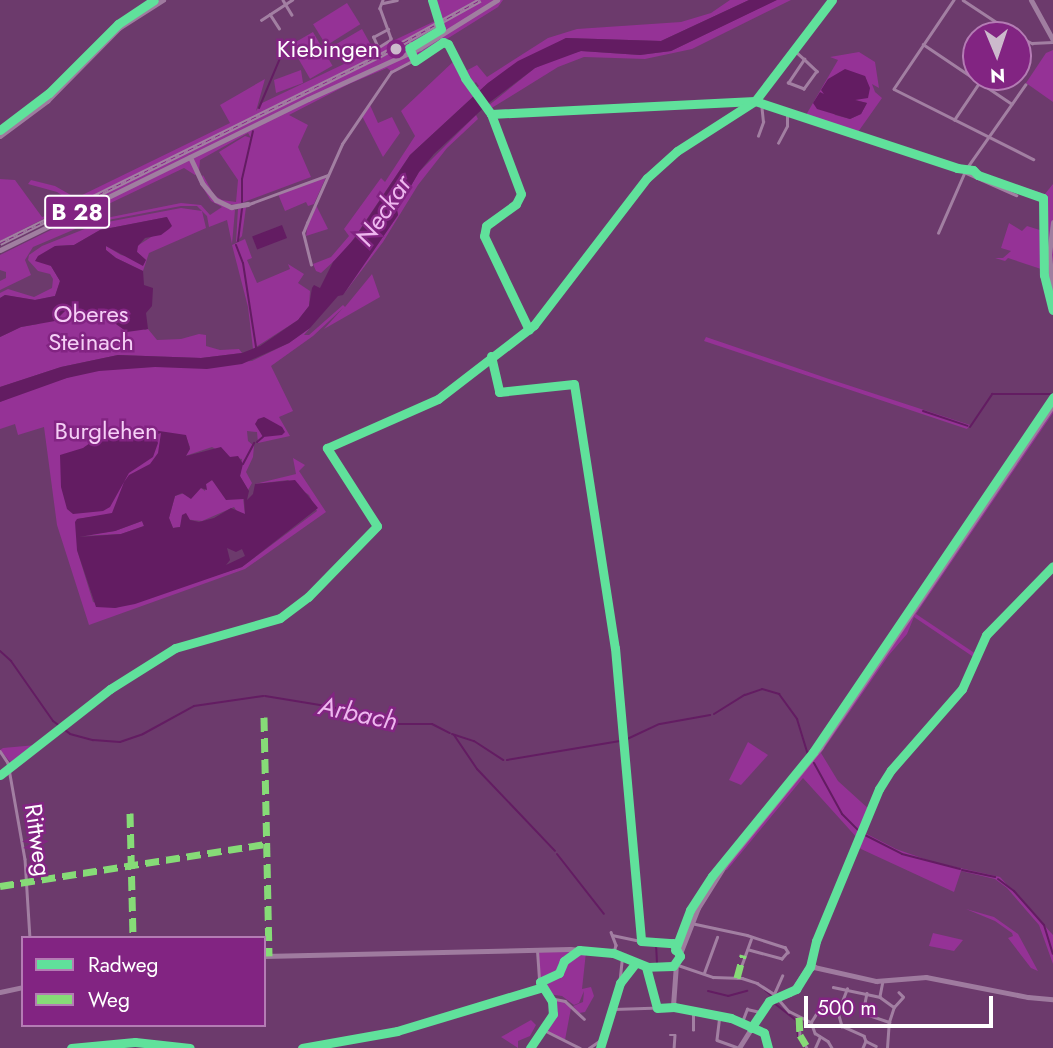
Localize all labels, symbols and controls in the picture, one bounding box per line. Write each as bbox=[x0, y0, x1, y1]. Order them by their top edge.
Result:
north arrow bbox=[962, 21, 1032, 91]
place label: Kiebingen bbox=[277, 35, 380, 63]
marker: Kiebingen bbox=[386, 39, 406, 59]
text: N bbox=[990, 62, 1006, 89]
water label: Neckar bbox=[349, 170, 419, 252]
road number: B 28 bbox=[44, 192, 110, 232]
park label: Oberes Steinach bbox=[48, 300, 134, 356]
park label: Burglehen bbox=[55, 417, 157, 445]
water label: Arbach bbox=[316, 690, 400, 738]
street label: Rittweg bbox=[19, 802, 57, 878]
legend bbox=[21, 936, 266, 1027]
text: Radweg bbox=[88, 950, 159, 980]
scale bar bbox=[808, 982, 997, 1026]
text: Weg bbox=[88, 985, 130, 1015]
text: 500 m bbox=[817, 993, 877, 1023]

